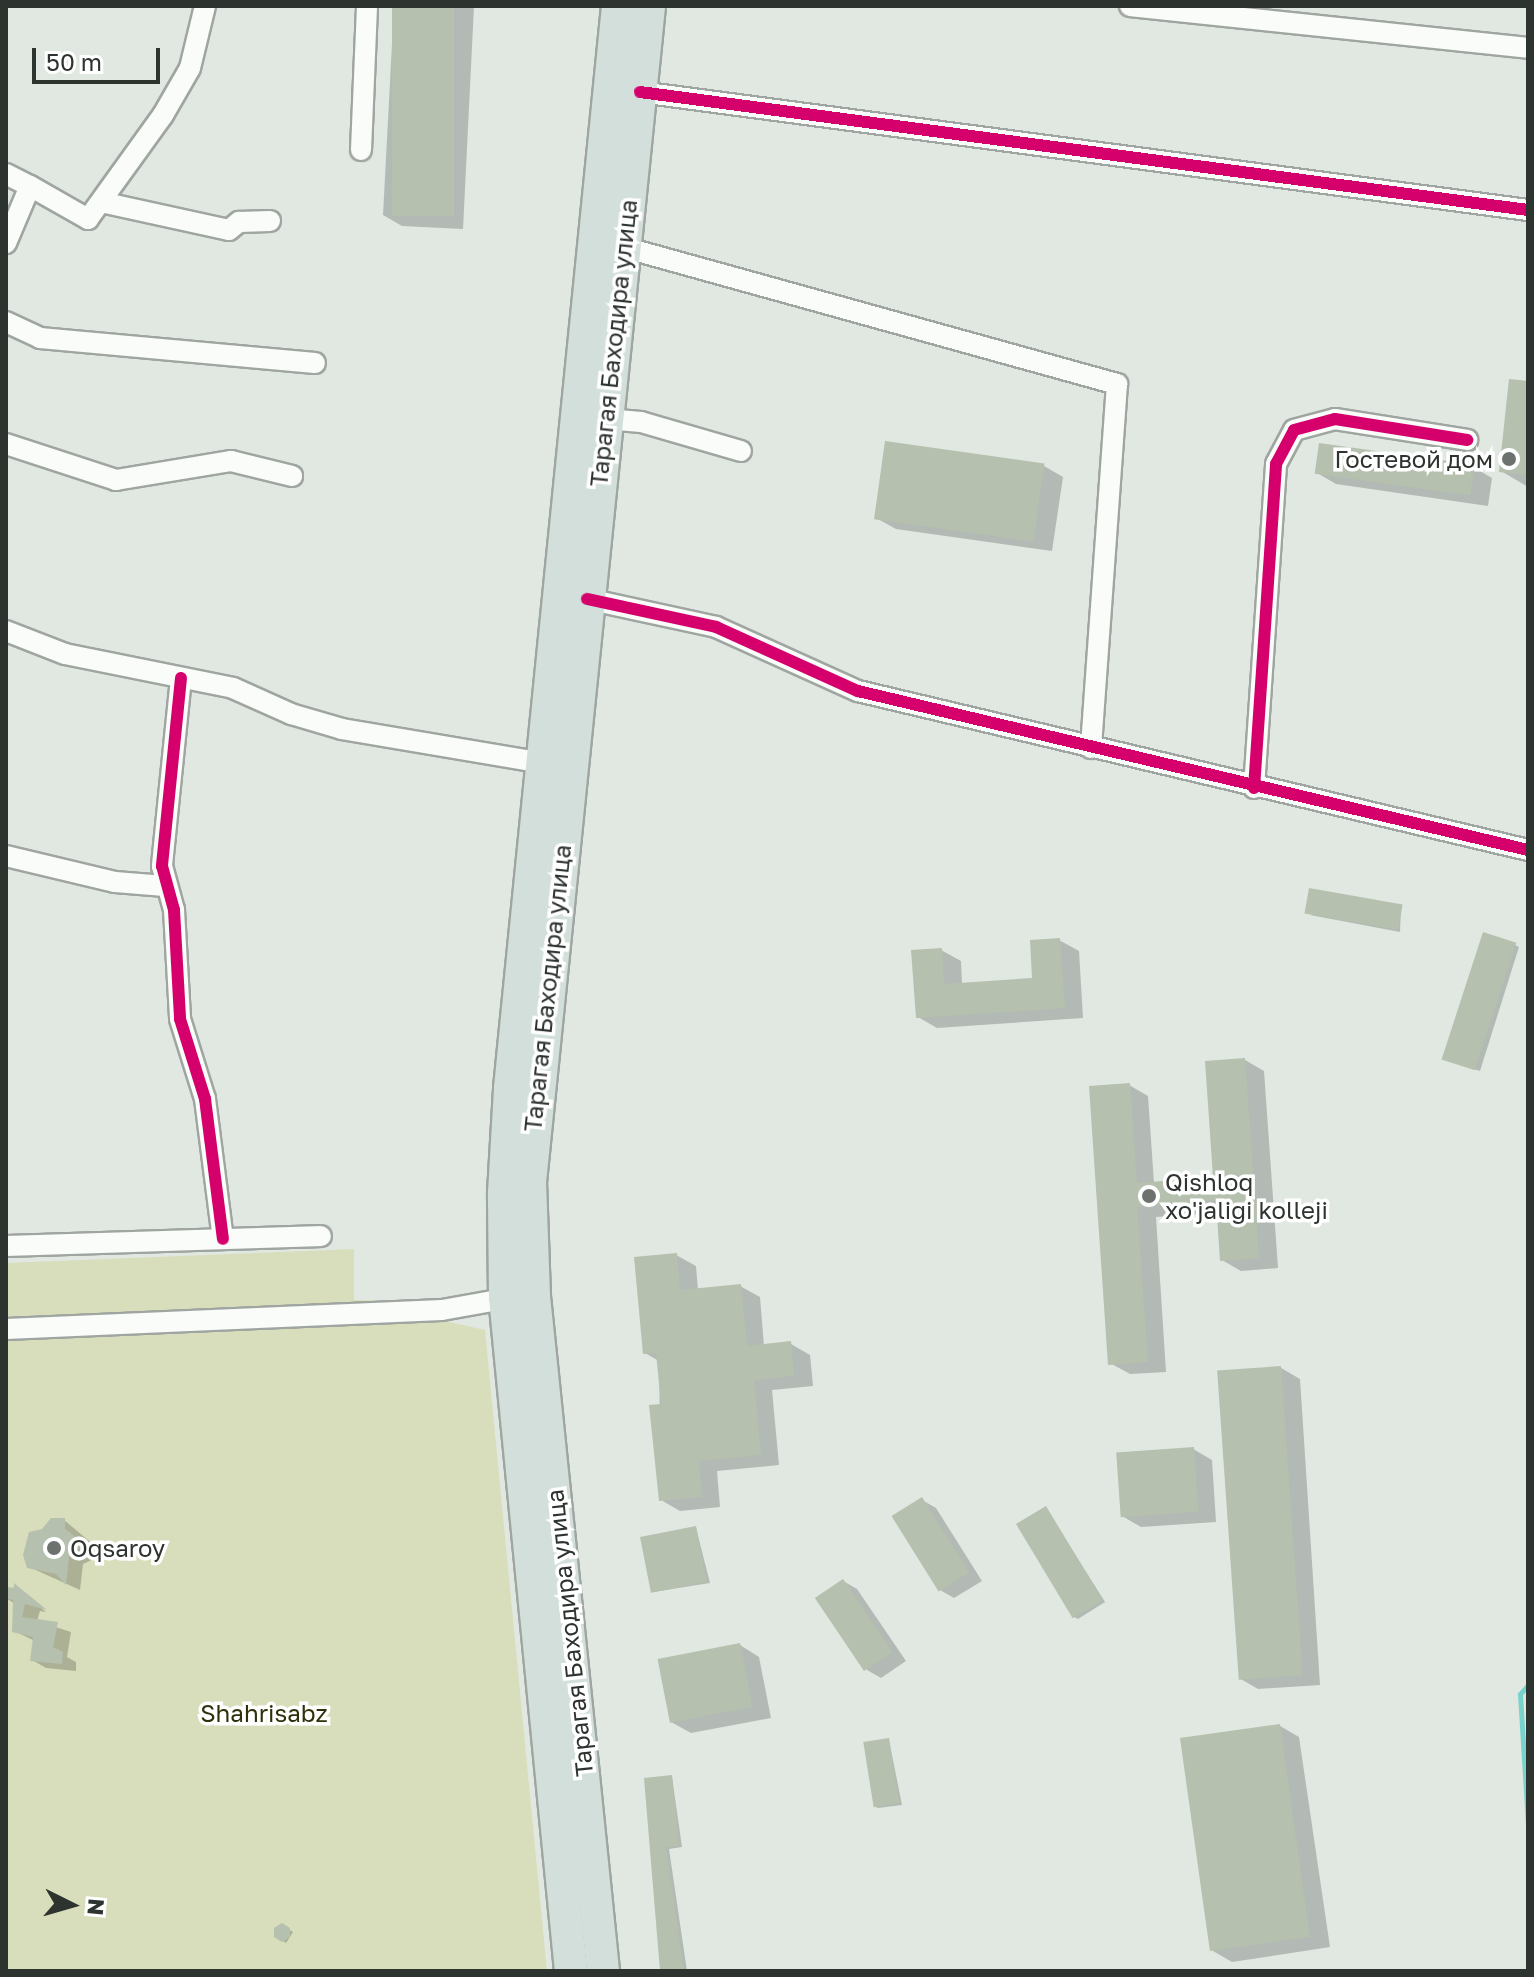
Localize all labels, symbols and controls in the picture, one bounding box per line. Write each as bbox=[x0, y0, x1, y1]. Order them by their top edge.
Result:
scale bar bbox=[36, 32, 164, 82]
text: 50 m bbox=[46, 47, 102, 76]
street label: Тарагая Баходира улица bbox=[584, 198, 642, 488]
place label: Гостевой дом bbox=[1334, 445, 1493, 473]
marker: Гостевой дом bbox=[1500, 450, 1518, 468]
street label: Тарагая Баходира улица bbox=[518, 843, 576, 1133]
place label: Qishloq xo'jaligi kolleji bbox=[1165, 1168, 1328, 1224]
marker: Qishloq xo'jaligi kolleji bbox=[1140, 1187, 1158, 1205]
street label: Тарагая Баходира улица bbox=[540, 1488, 598, 1778]
place label: Oqsaroy bbox=[70, 1534, 165, 1562]
marker: Oqsaroy bbox=[45, 1539, 63, 1557]
park label: Shahrisabz bbox=[200, 1699, 328, 1727]
north arrow bbox=[32, 1865, 112, 1945]
text: N bbox=[82, 1898, 111, 1917]

